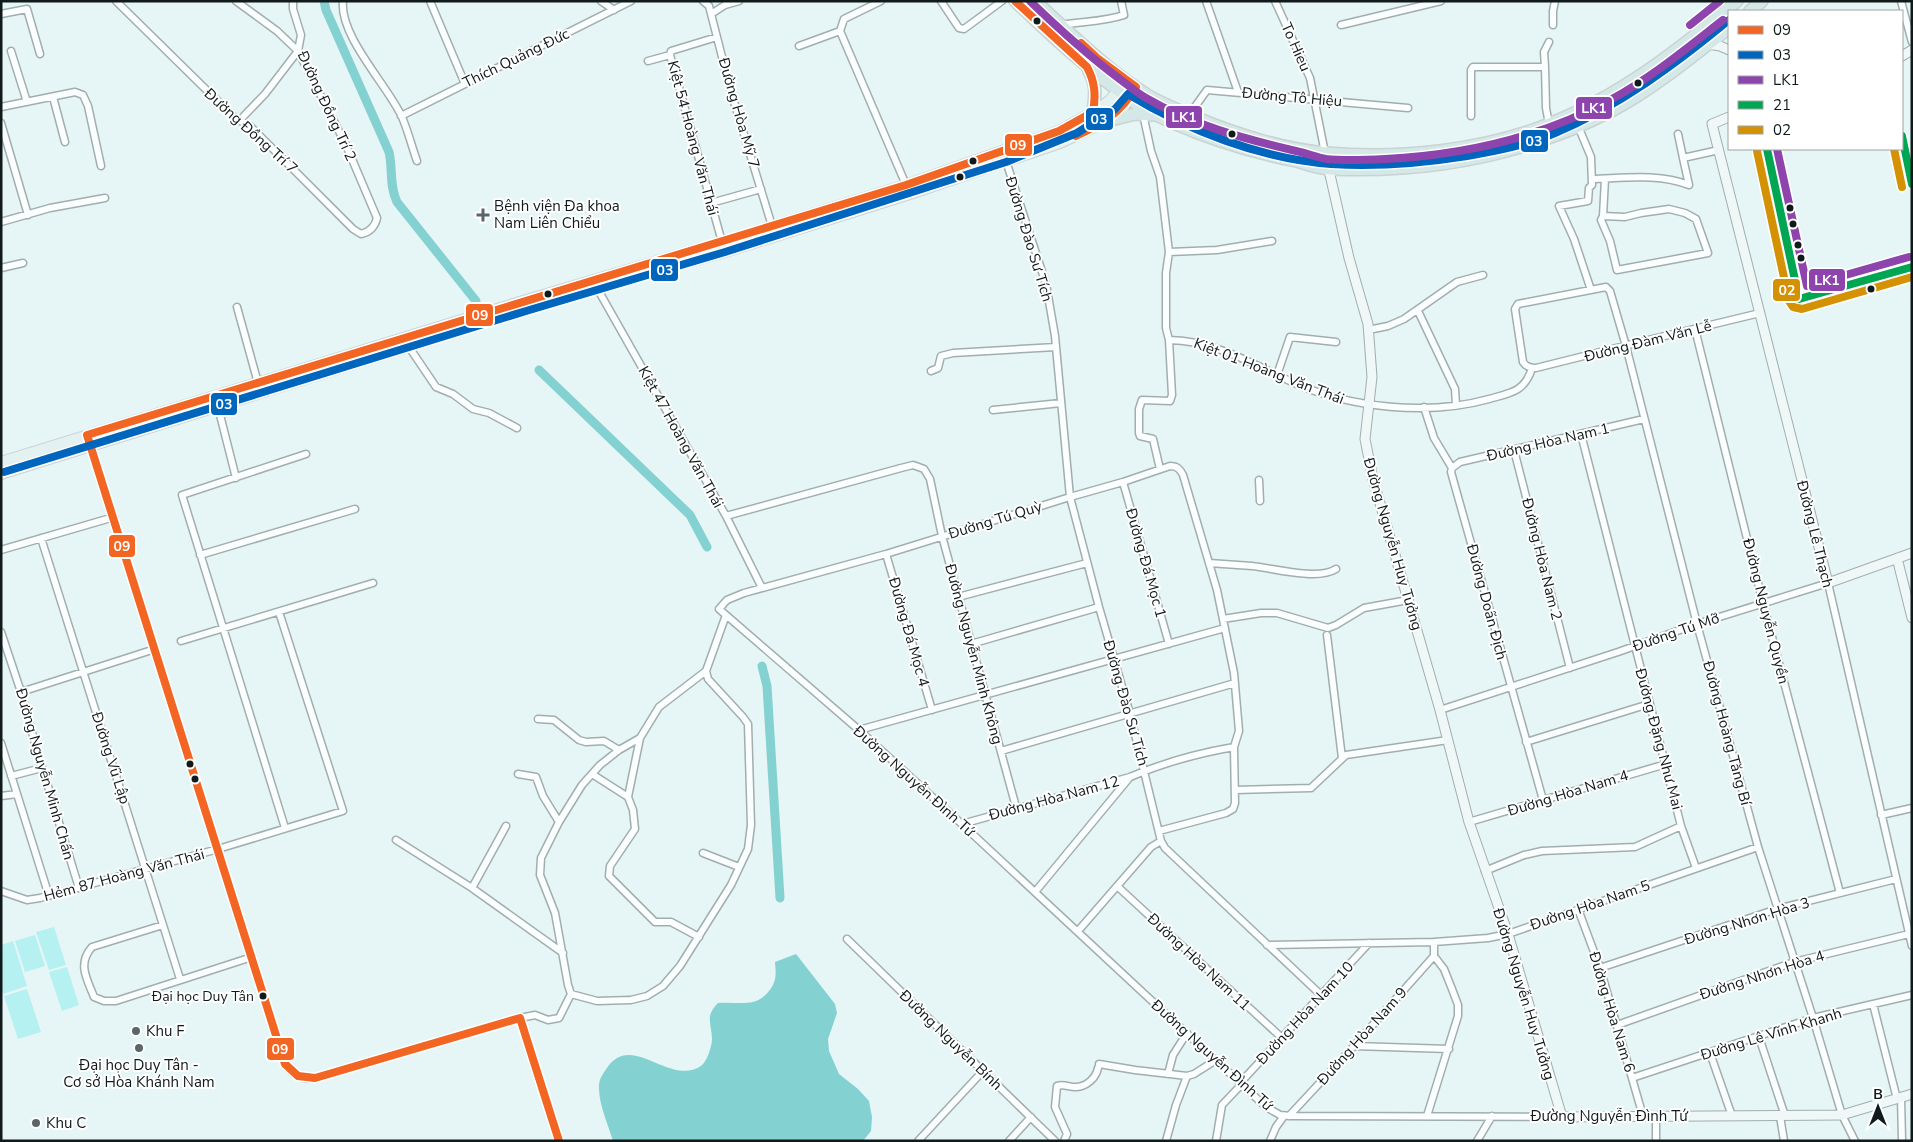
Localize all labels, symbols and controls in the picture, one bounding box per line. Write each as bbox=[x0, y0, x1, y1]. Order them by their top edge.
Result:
legend bbox=[1728, 10, 1903, 150]
unlabelled marker bbox=[1032, 16, 1042, 26]
street label: To Hieu bbox=[1276, 19, 1316, 75]
text: 09 bbox=[1773, 20, 1791, 40]
street label: Thích Quảng Đức bbox=[460, 24, 573, 92]
text: 03 bbox=[1773, 45, 1791, 65]
street label: Đường Đồng Trí 2 bbox=[292, 47, 361, 164]
street label: Đường Hòa Mỹ 7 bbox=[713, 54, 764, 171]
street label: Kiệt 54 Hoàng Văn Thái bbox=[663, 58, 723, 218]
text: LK1 bbox=[1773, 70, 1800, 90]
unlabelled marker bbox=[1633, 78, 1643, 88]
street label: Đường Đồng Trí 7 bbox=[199, 83, 302, 178]
street label: Đường Tô Hiệu bbox=[1240, 83, 1343, 111]
text: 21 bbox=[1773, 95, 1791, 115]
line badge: LK1 bbox=[1575, 96, 1613, 120]
text: LK1 bbox=[1581, 99, 1607, 118]
line badge: LK1 bbox=[1165, 105, 1203, 129]
line badge: 03 bbox=[1085, 107, 1114, 131]
text: LK1 bbox=[1171, 108, 1197, 127]
text: 03 bbox=[1091, 110, 1107, 129]
text: 02 bbox=[1773, 120, 1791, 140]
unlabelled marker bbox=[1227, 129, 1237, 139]
line badge: 03 bbox=[1520, 129, 1549, 153]
text: 03 bbox=[1526, 132, 1542, 151]
line badge: 09 bbox=[1004, 133, 1033, 157]
text: 09 bbox=[1010, 136, 1026, 155]
unlabelled marker bbox=[968, 156, 978, 166]
unlabelled marker bbox=[955, 172, 965, 182]
street label: Đường Đào Sư Tích bbox=[1000, 173, 1058, 304]
place label: Bệnh viện Đa khoa Nam Liên Chiểu bbox=[494, 196, 620, 233]
unlabelled marker bbox=[1785, 203, 1795, 213]
marker: Bệnh viện Đa khoa Nam Liên Chiểu bbox=[476, 208, 490, 222]
unlabelled marker bbox=[1788, 219, 1798, 229]
unlabelled marker bbox=[1793, 240, 1803, 250]
unlabelled marker bbox=[1796, 253, 1806, 263]
line badge: 03 bbox=[650, 258, 679, 282]
text: 03 bbox=[657, 261, 673, 280]
line badge: LK1 bbox=[1808, 268, 1846, 292]
text: LK1 bbox=[1814, 271, 1840, 290]
line badge: 02 bbox=[1772, 278, 1801, 302]
text: 02 bbox=[1779, 281, 1795, 300]
unlabelled marker bbox=[1866, 284, 1876, 294]
unlabelled marker bbox=[543, 289, 553, 299]
line badge: 09 bbox=[465, 303, 494, 327]
text: 09 bbox=[472, 306, 488, 325]
street label: Đường Đàm Văn Lễ bbox=[1581, 315, 1714, 367]
street label: Kiệt 01 Hoàng Văn Thái bbox=[1191, 333, 1347, 409]
street label: Kiệt 47 Hoàng Văn Thái bbox=[634, 362, 728, 512]
line badge: 03 bbox=[210, 392, 238, 416]
text: 03 bbox=[216, 395, 232, 414]
street label: Đường Hòa Nam 1 bbox=[1484, 418, 1611, 466]
street label: Đường Nguyễn Huy Tưởng bbox=[1358, 454, 1427, 633]
street label: Đường Lê Thạch bbox=[1792, 477, 1838, 590]
street label: Đường Hòa Nam 2 bbox=[1517, 495, 1567, 622]
street label: Đường Tú Quỳ bbox=[945, 496, 1045, 544]
street label: Đường Đá Mọc 1 bbox=[1121, 505, 1171, 620]
line badge: 09 bbox=[108, 534, 136, 558]
street label: Đường Nguyễn Quyền bbox=[1738, 535, 1794, 686]
text: 09 bbox=[114, 537, 130, 556]
street label: Đường Doãn Địch bbox=[1462, 541, 1512, 662]
street label: Đường Nguyễn Minh Không bbox=[940, 561, 1008, 746]
street label: Đường Đá Mọc 4 bbox=[884, 574, 934, 689]
street label: Đường Tú Mỡ bbox=[1629, 608, 1722, 657]
street label: Đường Đào Sư Tích bbox=[1098, 637, 1154, 768]
street label: Đường Hoàng Tăng Bí bbox=[1698, 658, 1756, 809]
street label: Đường Đặng Như Mai bbox=[1630, 665, 1687, 812]
street label: Đường Nguyễn Minh Chấn bbox=[11, 685, 79, 862]
street label: Đường Vũ Lập bbox=[86, 708, 135, 807]
street label: Đường Nguyễn Đình Tứ bbox=[848, 720, 980, 842]
unlabelled marker bbox=[185, 759, 195, 769]
street label: Đường Hòa Nam 4 bbox=[1504, 765, 1631, 821]
street label: Đường Hòa Nam 12 bbox=[986, 771, 1121, 825]
unlabelled marker bbox=[190, 774, 200, 784]
street label: Hẻm 87 Hoàng Văn Thái bbox=[41, 844, 207, 906]
street label: Đường Hòa Nam 5 bbox=[1527, 875, 1653, 935]
street label: Đường Nhơn Hòa 3 bbox=[1681, 892, 1812, 950]
street label: Đường Nguyễn Huy Tưởng bbox=[1488, 905, 1560, 1082]
street label: Đường Hòa Nam 11 bbox=[1142, 908, 1255, 1015]
street label: Đường Nhơn Hòa 4 bbox=[1696, 945, 1827, 1005]
street label: Đường Hòa Nam 6 bbox=[1584, 948, 1640, 1075]
street label: Đường Hòa Nam 10 bbox=[1251, 957, 1358, 1070]
street label: Đường Hòa Nam 9 bbox=[1312, 983, 1411, 1090]
street label: Đường Nguyễn Bính bbox=[894, 985, 1007, 1094]
place label: Đại học Duy Tân bbox=[151, 987, 254, 1006]
marker: Đại học Duy Tân bbox=[258, 991, 268, 1001]
street label: Đường Nguyễn Đình Tứ bbox=[1146, 994, 1278, 1116]
street label: Đường Lê Vĩnh Khanh bbox=[1697, 1003, 1844, 1065]
place label: Khu F bbox=[146, 1021, 184, 1041]
marker: Khu F bbox=[130, 1025, 142, 1037]
line badge: 09 bbox=[266, 1037, 295, 1061]
text: 09 bbox=[272, 1040, 288, 1059]
marker: Đại học Duy Tân - Cơ sở Hòa Khánh Nam bbox=[133, 1042, 145, 1054]
place label: Đại học Duy Tân - Cơ sở Hòa Khánh Nam bbox=[63, 1055, 215, 1092]
north arrow bbox=[1853, 1082, 1903, 1132]
text: B bbox=[1873, 1085, 1883, 1104]
street label: Đường Nguyễn Đình Tứ bbox=[1529, 1106, 1689, 1126]
place label: Khu C bbox=[46, 1113, 86, 1133]
marker: Khu C bbox=[30, 1117, 42, 1129]

